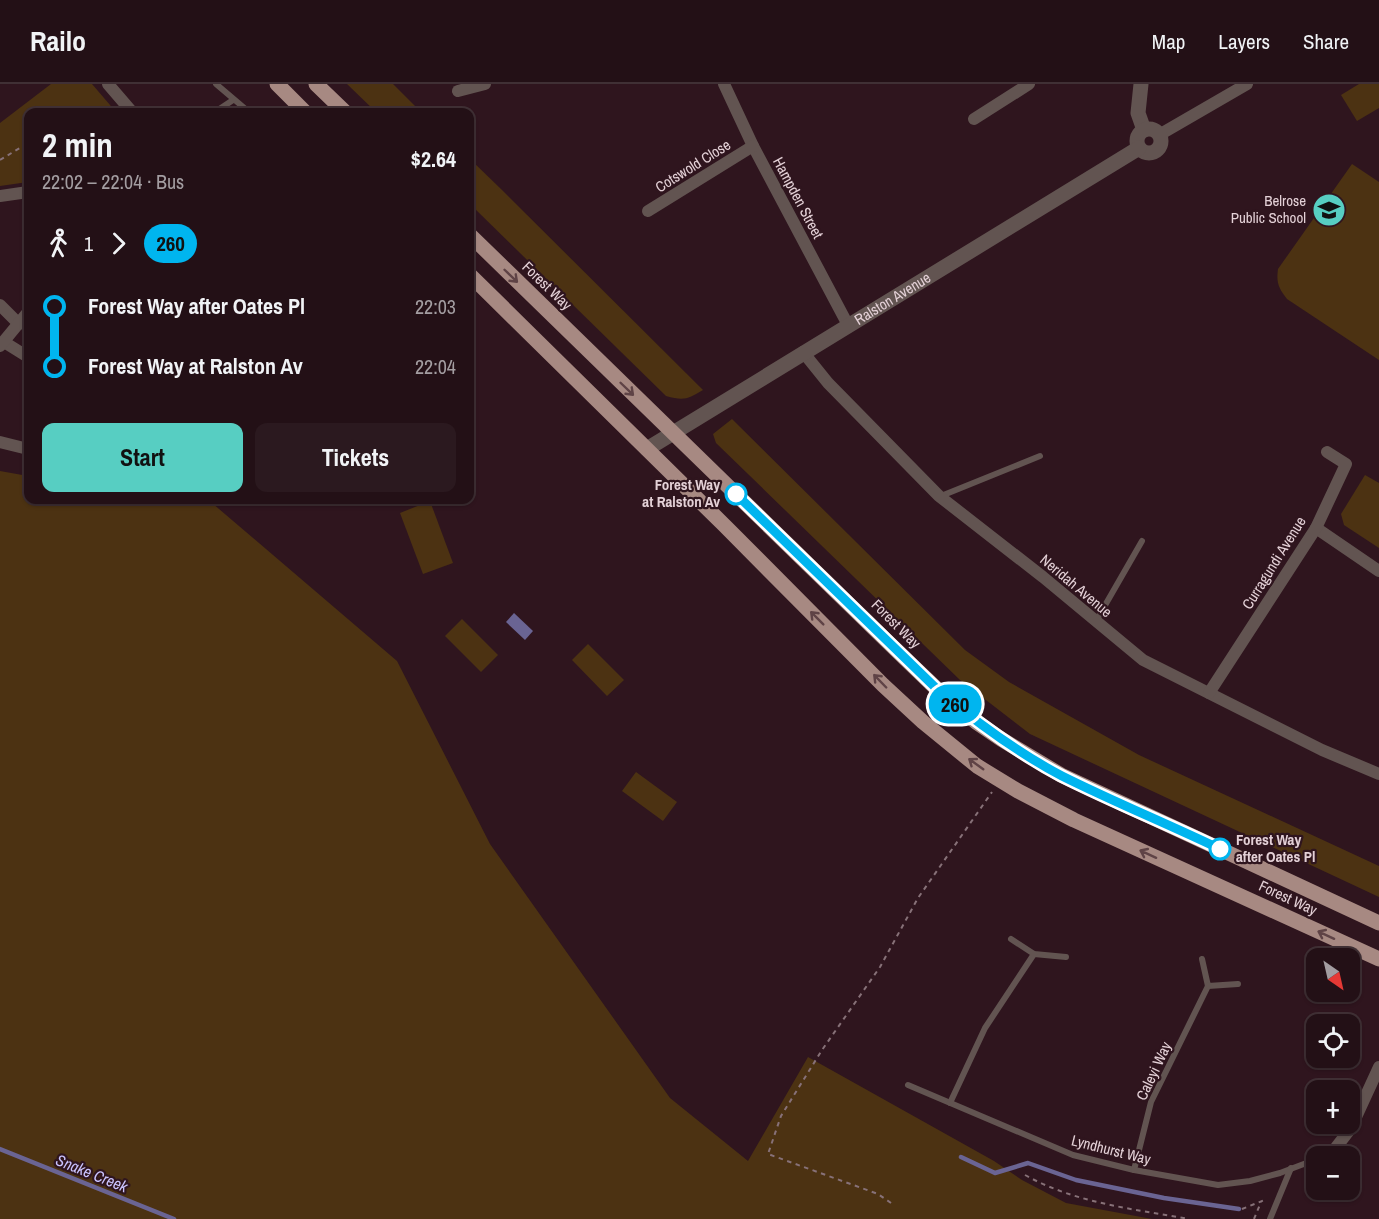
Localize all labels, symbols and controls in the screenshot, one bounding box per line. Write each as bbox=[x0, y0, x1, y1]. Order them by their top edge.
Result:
text: Railo bbox=[30, 22, 86, 60]
text: Map bbox=[1152, 27, 1185, 56]
text: Layers bbox=[1218, 27, 1270, 56]
text: Share bbox=[1303, 27, 1349, 56]
text: 2 min bbox=[42, 123, 113, 167]
street label: Cotswold Close bbox=[651, 134, 735, 197]
text: $2.64 bbox=[411, 144, 456, 174]
street label: Hampden Street bbox=[768, 153, 829, 243]
text: 22:02 – 22:04 · Bus bbox=[42, 168, 184, 195]
place label: Belrose Public School bbox=[1231, 190, 1306, 228]
school or university icon: Belrose Public School bbox=[1311, 192, 1347, 228]
icon: walk bbox=[42, 227, 75, 260]
icon: forward bbox=[102, 227, 135, 260]
text: 260 bbox=[156, 229, 185, 258]
text: 1 bbox=[84, 230, 93, 257]
street label: Forest Way bbox=[518, 257, 577, 315]
street label: Ralston Avenue bbox=[850, 267, 935, 330]
one-way arrow bbox=[504, 269, 519, 284]
text: Forest Way after Oates Pl bbox=[88, 291, 305, 321]
text: 22:03 bbox=[415, 293, 456, 320]
text: Forest Way at Ralston Av bbox=[88, 351, 303, 381]
text: 22:04 bbox=[415, 353, 456, 380]
one-way arrow bbox=[619, 382, 634, 396]
button: Start bbox=[42, 423, 243, 492]
button: Tickets bbox=[255, 423, 456, 492]
place label: Forest Way at Ralston Av bbox=[642, 474, 720, 512]
marker: Forest Way at Ralston Av bbox=[725, 483, 747, 505]
street label: Curragundi Avenue bbox=[1237, 512, 1311, 613]
street label: Neridah Avenue bbox=[1036, 549, 1117, 622]
street label: Forest Way bbox=[867, 594, 926, 654]
one-way arrow bbox=[810, 610, 825, 625]
one-way arrow bbox=[872, 674, 887, 689]
line badge: 260 bbox=[920, 684, 990, 724]
text: 260 bbox=[941, 690, 969, 719]
one-way arrow bbox=[968, 758, 984, 770]
place label: Forest Way after Oates Pl bbox=[1236, 829, 1315, 867]
marker: Forest Way after Oates Pl bbox=[1209, 838, 1231, 860]
one-way arrow bbox=[1140, 847, 1158, 859]
street label: Forest Way bbox=[1256, 875, 1321, 920]
one-way arrow bbox=[1317, 928, 1335, 940]
north arrow bbox=[1306, 948, 1360, 1002]
map controls bbox=[1306, 948, 1360, 1200]
button: locate bbox=[1306, 1014, 1360, 1068]
street label: Caleyi Way bbox=[1131, 1037, 1177, 1104]
button: + bbox=[1306, 1080, 1360, 1134]
street label: Lyndhurst Way bbox=[1069, 1130, 1154, 1170]
button: − bbox=[1306, 1146, 1360, 1200]
water label: Snake Creek bbox=[53, 1149, 132, 1198]

